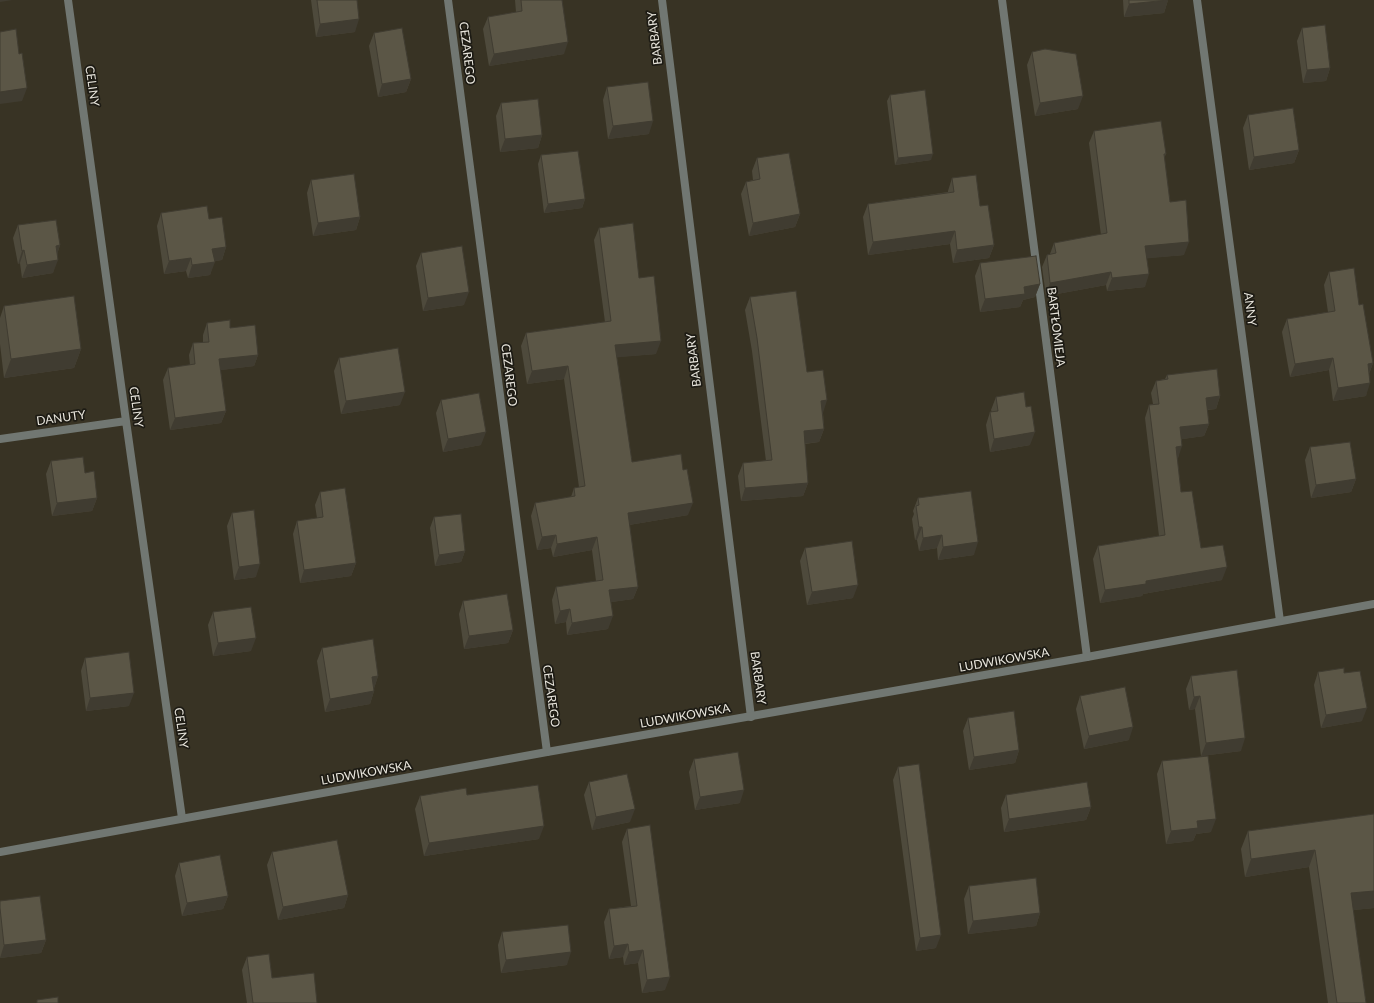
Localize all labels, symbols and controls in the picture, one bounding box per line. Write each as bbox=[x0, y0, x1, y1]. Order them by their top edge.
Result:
street label: BARBARY bbox=[645, 10, 665, 66]
street label: CEZAREGO bbox=[456, 21, 478, 85]
street label: CELINY bbox=[82, 65, 102, 107]
street label: BARTŁOMIEJA bbox=[1044, 286, 1068, 368]
street label: ANNY bbox=[1241, 291, 1259, 327]
street label: BARBARY bbox=[684, 332, 704, 388]
street label: CEZAREGO bbox=[498, 343, 520, 407]
street label: CELINY bbox=[126, 386, 146, 428]
street label: DANUTY bbox=[35, 407, 87, 429]
street label: LUDWIKOWSKA bbox=[958, 645, 1050, 675]
street label: BARBARY bbox=[747, 650, 769, 706]
street label: CEZAREGO bbox=[539, 664, 563, 728]
street label: LUDWIKOWSKA bbox=[639, 701, 731, 731]
street label: CELINY bbox=[171, 707, 191, 749]
street label: LUDWIKOWSKA bbox=[320, 758, 412, 788]

